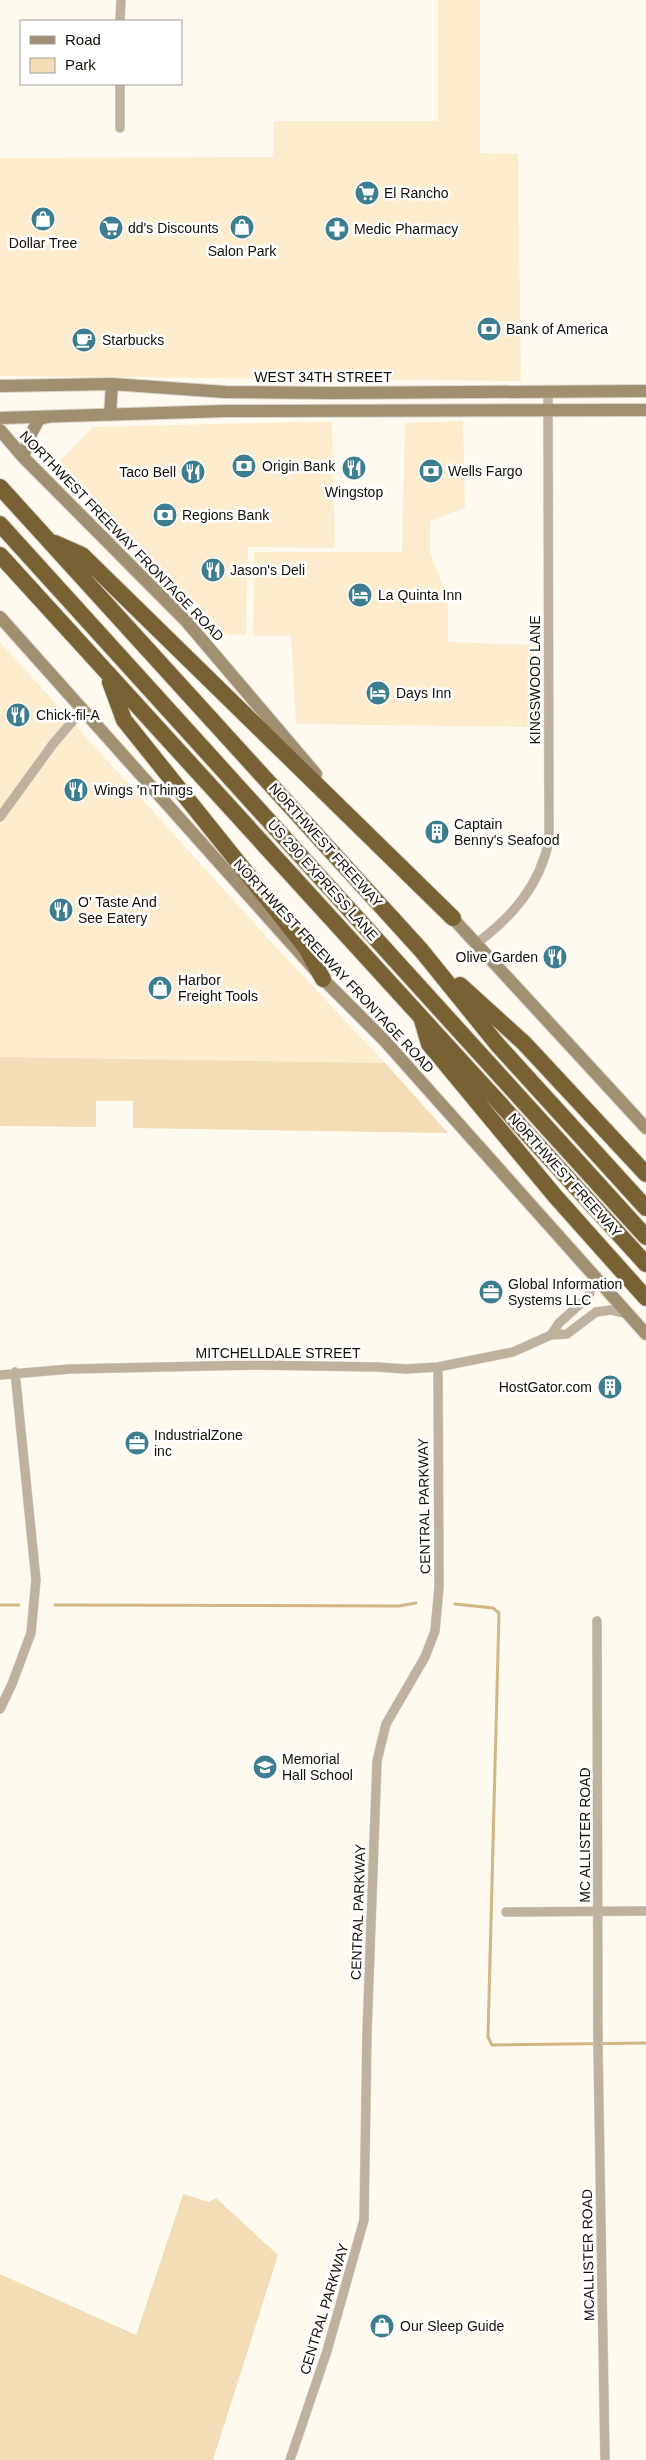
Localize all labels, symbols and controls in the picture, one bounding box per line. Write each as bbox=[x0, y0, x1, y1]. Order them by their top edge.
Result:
legend bbox=[20, 20, 182, 85]
text: Road bbox=[65, 31, 101, 48]
text: Park bbox=[65, 56, 96, 73]
supermarket icon: El Rancho bbox=[354, 180, 380, 206]
place label: El Rancho bbox=[384, 185, 449, 201]
shop icon: Dollar Tree bbox=[30, 206, 56, 232]
shop icon: Salon Park bbox=[229, 214, 255, 240]
supermarket icon: dd's Discounts bbox=[98, 215, 124, 241]
pharmacy icon: Medic Pharmacy bbox=[324, 216, 350, 242]
place label: dd's Discounts bbox=[128, 220, 219, 236]
place label: Medic Pharmacy bbox=[354, 221, 458, 237]
place label: Dollar Tree bbox=[9, 235, 77, 251]
place label: Salon Park bbox=[208, 243, 277, 259]
bank icon: Bank of America bbox=[476, 316, 502, 342]
place label: Bank of America bbox=[506, 321, 608, 337]
cafe icon: Starbucks bbox=[71, 327, 97, 353]
place label: Starbucks bbox=[102, 332, 164, 348]
street label: WEST 34TH STREET bbox=[254, 369, 392, 385]
street label: NORTHWEST FREEWAY FRONTAGE ROAD bbox=[17, 428, 227, 644]
bank icon: Origin Bank bbox=[231, 453, 257, 479]
restaurant icon: Wingstop bbox=[341, 455, 367, 481]
place label: Origin Bank bbox=[262, 458, 336, 474]
bank icon: Wells Fargo bbox=[418, 458, 444, 484]
restaurant icon: Taco Bell bbox=[180, 459, 206, 485]
place label: Wells Fargo bbox=[448, 463, 523, 479]
place label: Taco Bell bbox=[119, 464, 176, 480]
place label: Wingstop bbox=[325, 484, 383, 500]
bank icon: Regions Bank bbox=[152, 502, 178, 528]
place label: Regions Bank bbox=[182, 507, 270, 523]
restaurant icon: Jason's Deli bbox=[200, 557, 226, 583]
place label: Jason's Deli bbox=[230, 562, 305, 578]
hotel icon: La Quinta Inn bbox=[347, 582, 373, 608]
place label: La Quinta Inn bbox=[378, 587, 462, 603]
street label: KINGSWOOD LANE bbox=[527, 615, 543, 745]
hotel icon: Days Inn bbox=[365, 680, 391, 706]
place label: Days Inn bbox=[396, 685, 451, 701]
restaurant icon: Chick-fil-A bbox=[5, 702, 31, 728]
place label: Chick-fil-A bbox=[36, 707, 100, 723]
restaurant icon: Wings 'n Things bbox=[63, 777, 89, 803]
street label: NORTHWEST FREEWAY bbox=[266, 780, 386, 911]
place label: Wings 'n Things bbox=[94, 782, 193, 798]
street label: US 290 EXPRESS LANE bbox=[264, 816, 382, 944]
place label: Captain Benny's Seafood bbox=[454, 816, 559, 848]
building icon: Captain Benny's Seafood bbox=[424, 819, 450, 845]
street label: NORTHWEST FREEWAY FRONTAGE ROAD bbox=[231, 856, 437, 1076]
place label: O' Taste And See Eatery bbox=[78, 894, 157, 926]
restaurant icon: O' Taste And See Eatery bbox=[48, 897, 74, 923]
restaurant icon: Olive Garden bbox=[542, 944, 568, 970]
place label: Olive Garden bbox=[456, 949, 538, 965]
place label: Harbor Freight Tools bbox=[178, 972, 258, 1004]
shop icon: Harbor Freight Tools bbox=[147, 975, 173, 1001]
street label: NORTHWEST FREEWAY bbox=[505, 1110, 625, 1241]
place label: Global Information Systems LLC bbox=[508, 1276, 622, 1308]
office icon: Global Information Systems LLC bbox=[478, 1279, 504, 1305]
street label: MITCHELLDALE STREET bbox=[196, 1345, 361, 1361]
building icon: HostGator.com bbox=[597, 1374, 623, 1400]
place label: HostGator.com bbox=[499, 1379, 592, 1395]
place label: IndustrialZone inc bbox=[154, 1427, 243, 1459]
office icon: IndustrialZone inc bbox=[124, 1430, 150, 1456]
street label: CENTRAL PARKWAY bbox=[415, 1437, 433, 1574]
place label: Memorial Hall School bbox=[282, 1751, 353, 1783]
school or university icon: Memorial Hall School bbox=[252, 1754, 278, 1780]
street label: MC ALLISTER ROAD bbox=[577, 1767, 593, 1903]
street label: CENTRAL PARKWAY bbox=[348, 1843, 368, 1980]
street label: MCALLISTER ROAD bbox=[579, 2189, 597, 2321]
street label: CENTRAL PARKWAY bbox=[296, 2241, 352, 2376]
shop icon: Our Sleep Guide bbox=[369, 2313, 395, 2339]
place label: Our Sleep Guide bbox=[400, 2318, 504, 2334]

